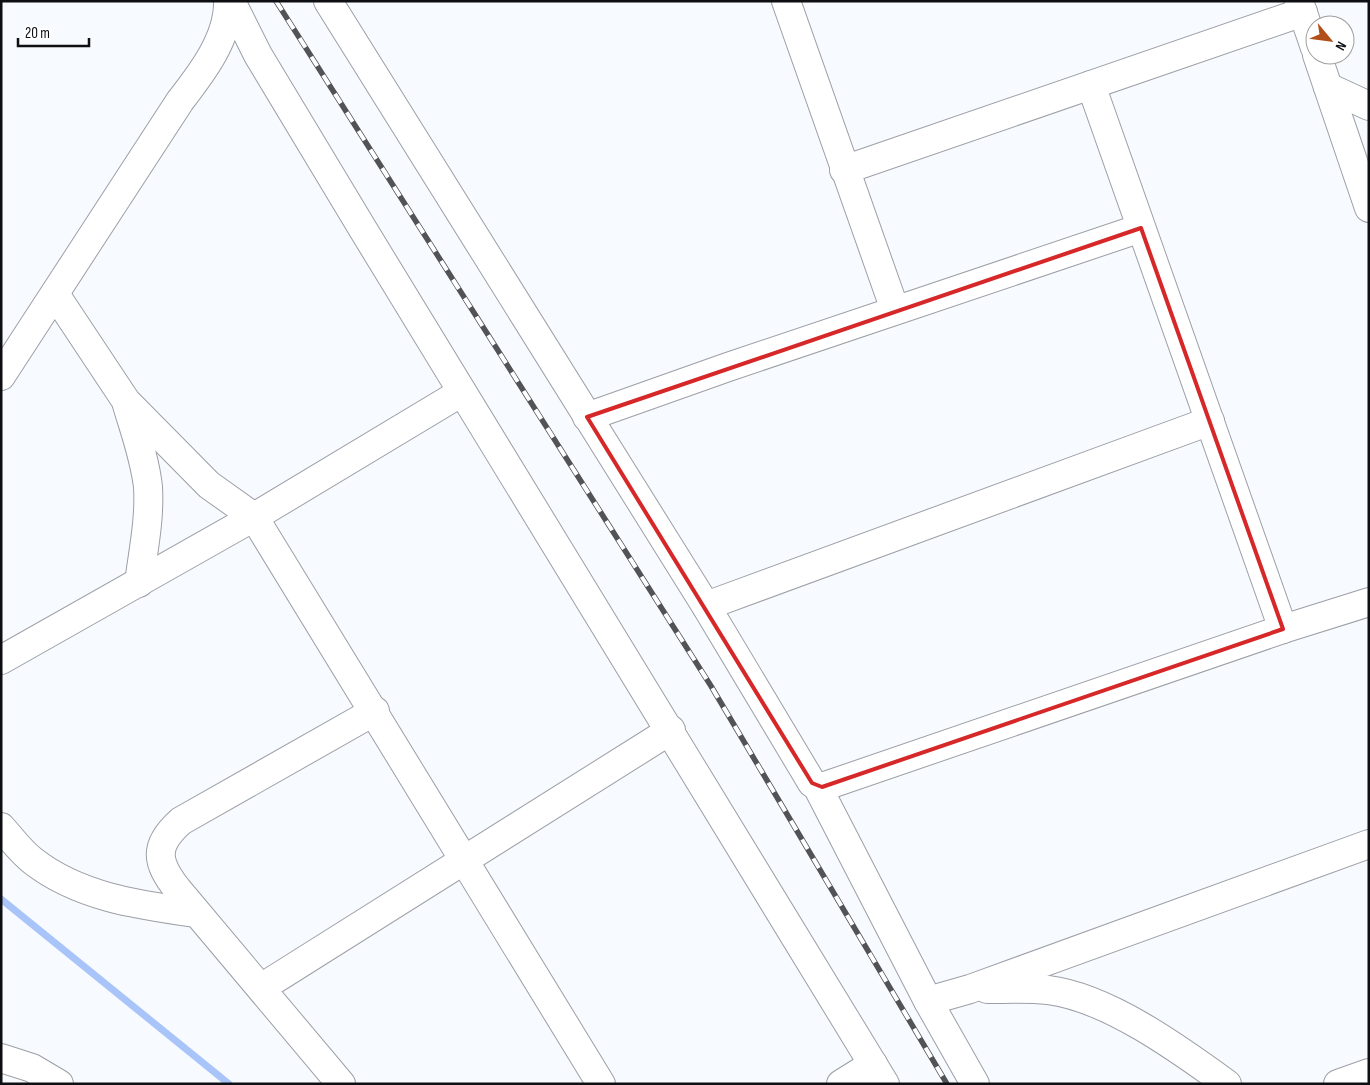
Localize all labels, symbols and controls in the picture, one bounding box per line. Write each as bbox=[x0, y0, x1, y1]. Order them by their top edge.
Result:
scale bar bbox=[18, 15, 89, 47]
north arrow bbox=[1305, 15, 1355, 65]
text: 20 m bbox=[25, 24, 50, 43]
text: N bbox=[1332, 39, 1350, 53]

